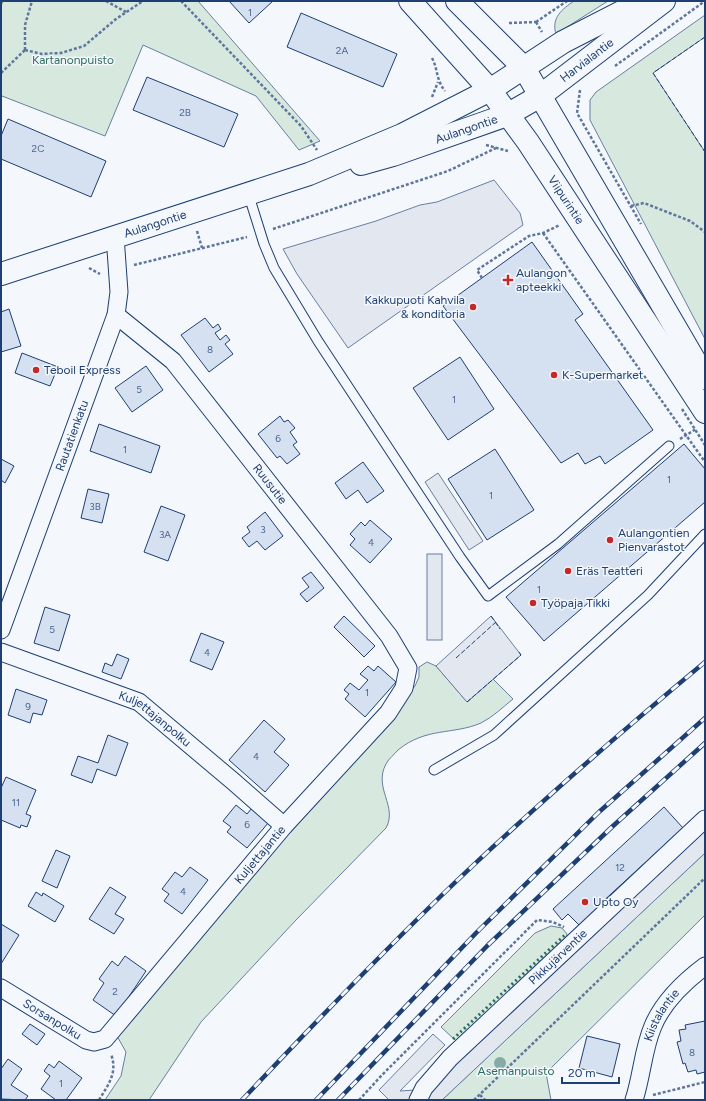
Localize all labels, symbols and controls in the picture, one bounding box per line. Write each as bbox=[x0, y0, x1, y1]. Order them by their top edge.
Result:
house number: 1 bbox=[248, 6, 252, 19]
street label: Harvialantie bbox=[557, 35, 617, 85]
house number: 2A bbox=[336, 44, 348, 57]
park label: Kartanonpuisto bbox=[32, 53, 114, 67]
house number: 2B bbox=[179, 106, 191, 119]
street label: Aulangontie bbox=[433, 112, 500, 147]
house number: 2C bbox=[32, 142, 44, 155]
street label: Viipurintie bbox=[545, 173, 587, 227]
street label: Aulangontie bbox=[122, 207, 189, 241]
place label: Aulangon apteekki bbox=[516, 266, 567, 294]
marker: Aulangon apteekki bbox=[503, 275, 513, 285]
place label: Kakkupuoti Kahvila & konditoria bbox=[365, 293, 465, 321]
marker: Kakkupuoti Kahvila & konditoria bbox=[468, 302, 478, 312]
house number: 8 bbox=[207, 343, 213, 356]
place label: Teboil Express bbox=[44, 363, 121, 377]
marker: Teboil Express bbox=[31, 365, 41, 375]
place label: K-Supermarket bbox=[562, 368, 644, 382]
marker: K-Supermarket bbox=[549, 370, 559, 380]
house number: 5 bbox=[136, 383, 142, 396]
house number: 1 bbox=[452, 393, 456, 406]
street label: Rautatienkatu bbox=[53, 398, 91, 473]
house number: 6 bbox=[275, 432, 281, 445]
house number: 1 bbox=[123, 443, 127, 456]
street label: Ruusutie bbox=[250, 461, 290, 507]
house number: 1 bbox=[667, 473, 671, 486]
house number: 1 bbox=[489, 489, 493, 502]
house number: 3B bbox=[89, 500, 101, 513]
house number: 3 bbox=[260, 523, 266, 536]
place label: Aulangontien Pienvarastot bbox=[618, 526, 690, 554]
house number: 3A bbox=[159, 528, 171, 541]
marker: Aulangontien Pienvarastot bbox=[605, 535, 615, 545]
house number: 4 bbox=[368, 536, 374, 549]
place label: Eräs Teatteri bbox=[576, 564, 643, 578]
marker: Eräs Teatteri bbox=[563, 566, 573, 576]
house number: 1 bbox=[537, 583, 541, 596]
place label: Työpaja Tikki bbox=[541, 596, 610, 610]
marker: Työpaja Tikki bbox=[528, 598, 538, 608]
house number: 5 bbox=[49, 623, 55, 636]
house number: 4 bbox=[204, 646, 210, 659]
house number: 1 bbox=[365, 686, 369, 699]
street label: Kuljettajanpolku bbox=[117, 688, 194, 750]
house number: 9 bbox=[25, 700, 31, 713]
house number: 4 bbox=[253, 750, 259, 763]
house number: 11 bbox=[12, 796, 20, 809]
house number: 6 bbox=[244, 818, 250, 831]
street label: Kuljettajantie bbox=[231, 822, 289, 887]
house number: 12 bbox=[615, 861, 625, 874]
house number: 4 bbox=[180, 885, 186, 898]
place label: Upto Oy bbox=[593, 895, 639, 909]
marker: Upto Oy bbox=[580, 897, 590, 907]
street label: Pikkujärventie bbox=[526, 926, 590, 988]
house number: 2 bbox=[112, 985, 118, 998]
street label: Kiistalantie bbox=[641, 986, 682, 1043]
street label: Sorsanpolku bbox=[20, 996, 84, 1043]
house number: 8 bbox=[689, 1046, 695, 1059]
scale bar bbox=[562, 1059, 619, 1085]
park label: Asemanpuisto bbox=[478, 1064, 554, 1078]
text: 20 m bbox=[568, 1066, 596, 1080]
house number: 1 bbox=[59, 1077, 63, 1090]

